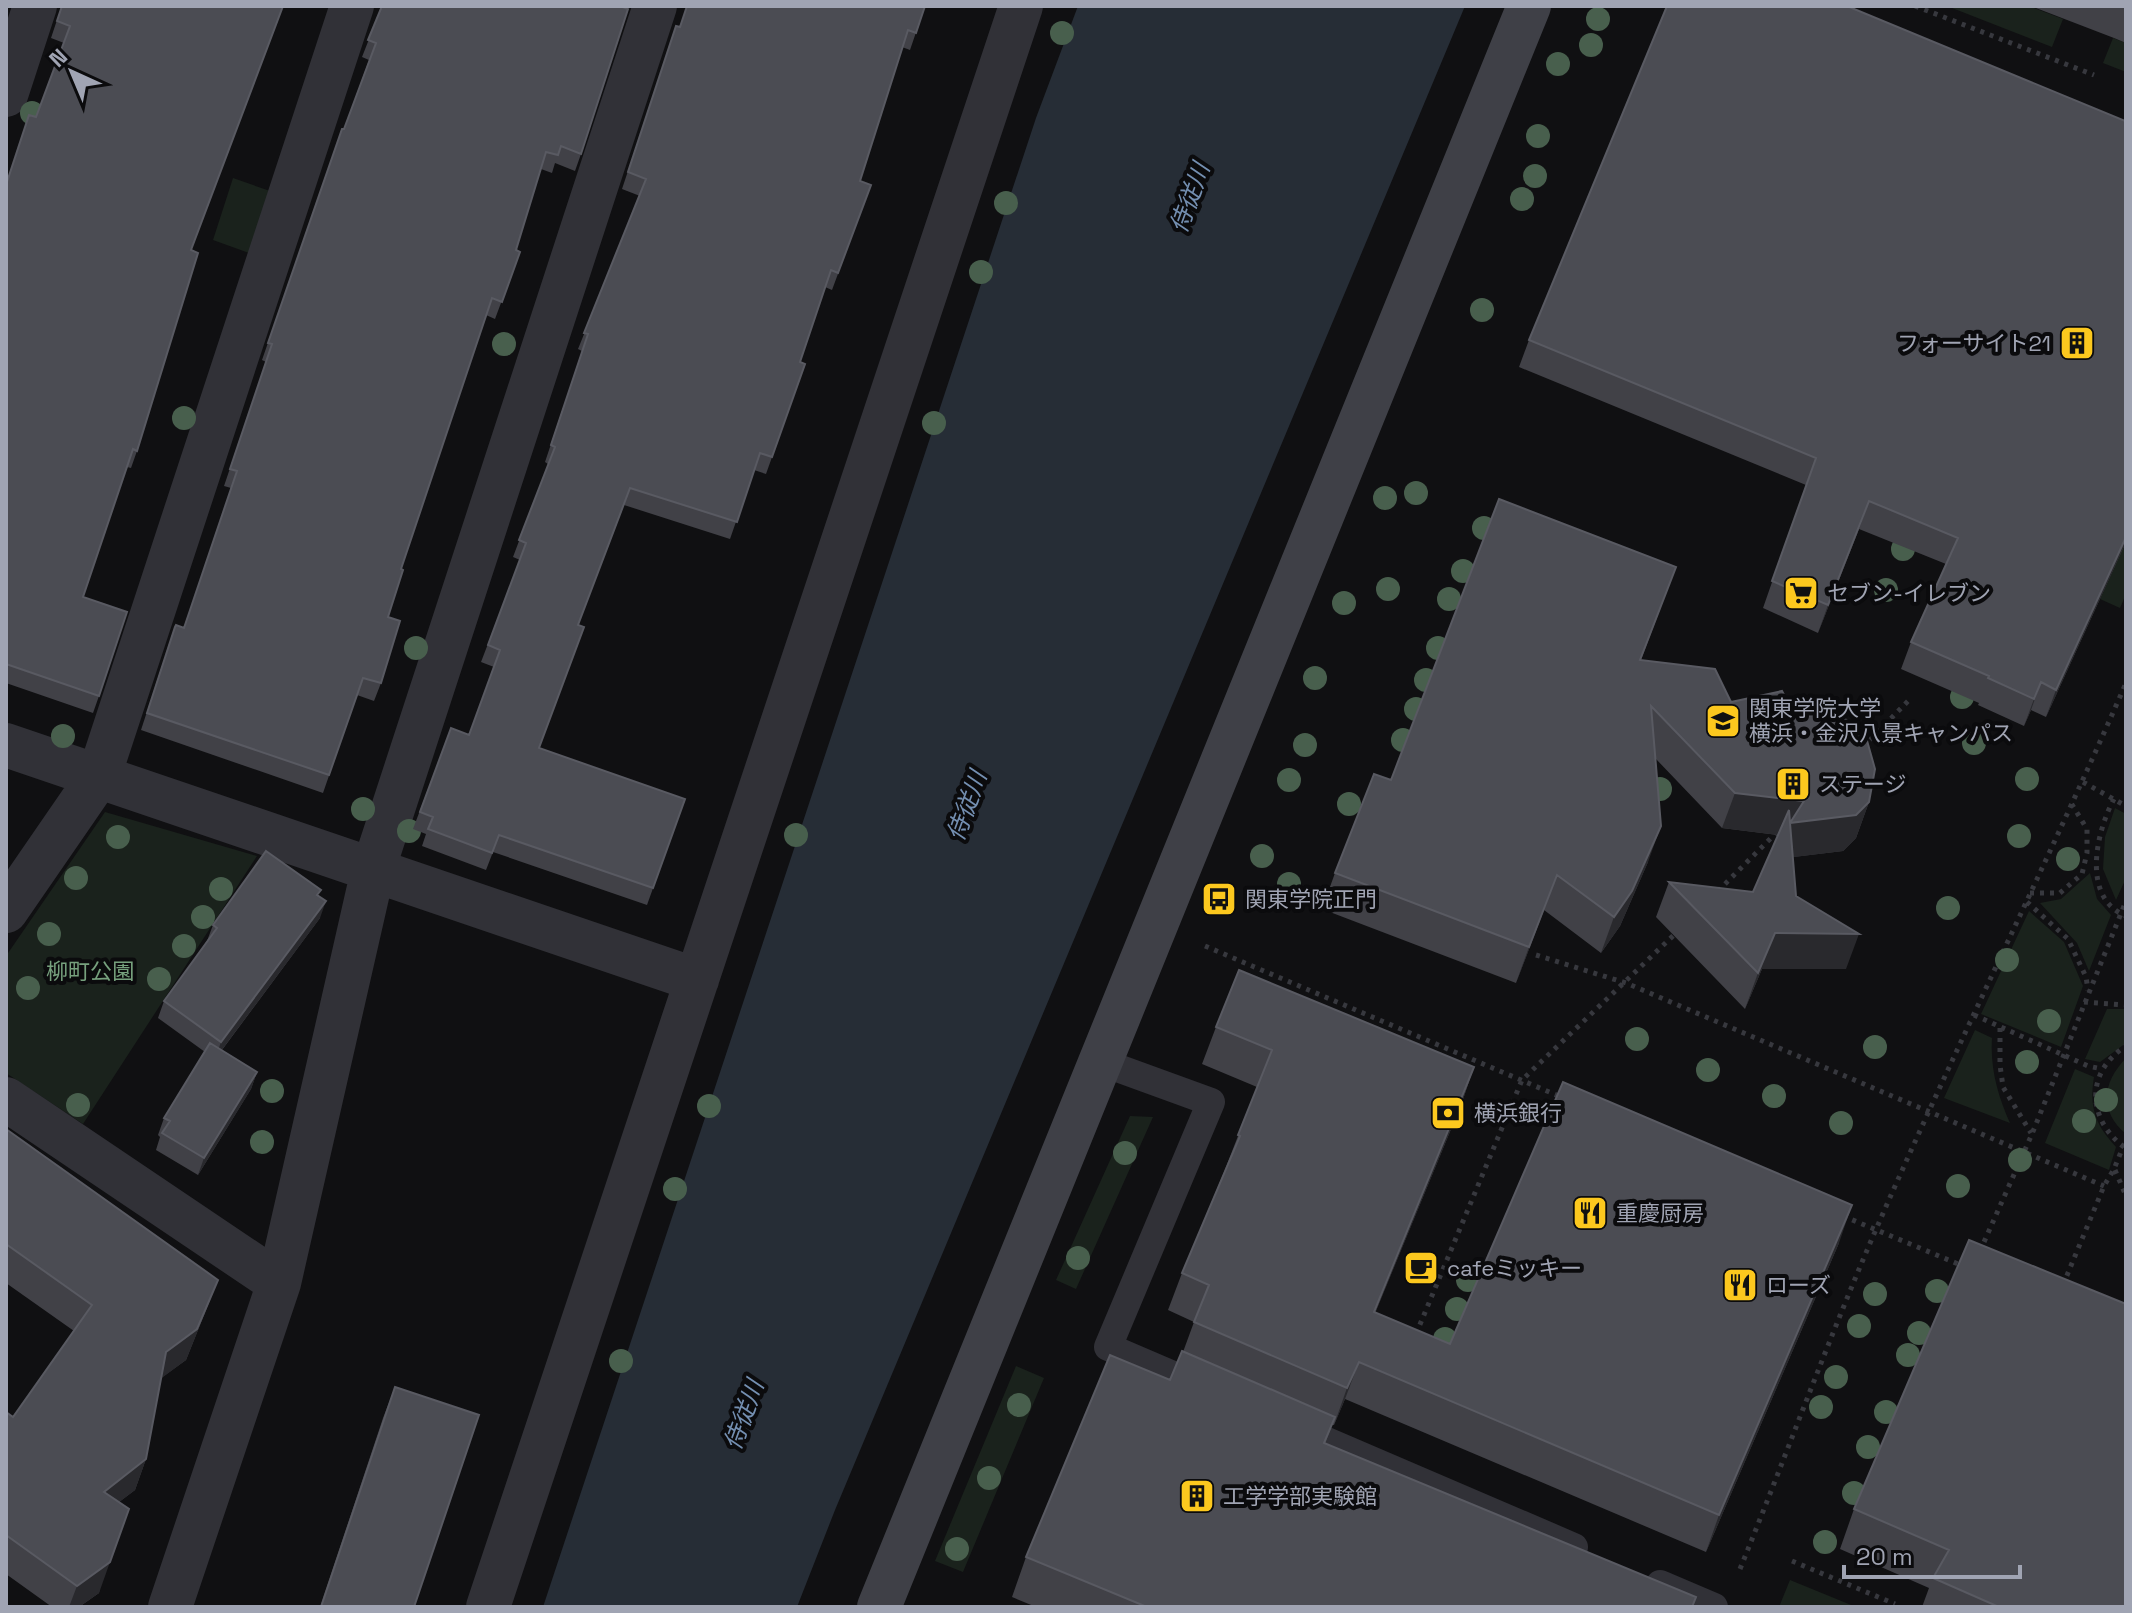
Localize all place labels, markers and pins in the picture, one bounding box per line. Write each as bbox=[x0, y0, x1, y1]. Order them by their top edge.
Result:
building icon: フォーサイト21 bbox=[2058, 324, 2096, 362]
place label: フォーサイト21 bbox=[1897, 329, 2051, 357]
supermarket icon: セブン-イレブン bbox=[1782, 574, 1820, 612]
place label: セブン-イレブン bbox=[1827, 579, 1991, 607]
place label: 関東学院大学 横浜・金沢八景キャンパス bbox=[1749, 694, 2013, 747]
school or university icon: 関東学院大学 横浜・金沢八景キャンパス bbox=[1704, 702, 1742, 740]
building icon: ステージ bbox=[1774, 765, 1812, 803]
place label: ステージ bbox=[1819, 770, 1907, 798]
bus stop icon: 関東学院正門 bbox=[1200, 880, 1238, 918]
place label: 関東学院正門 bbox=[1245, 885, 1377, 913]
bank icon: 横浜銀行 bbox=[1429, 1094, 1467, 1132]
place label: 横浜銀行 bbox=[1474, 1099, 1562, 1127]
restaurant icon: 重慶厨房 bbox=[1571, 1194, 1609, 1232]
place label: 重慶厨房 bbox=[1616, 1199, 1704, 1227]
cafe icon: cafeミッキー bbox=[1402, 1249, 1440, 1287]
place label: cafeミッキー bbox=[1447, 1254, 1582, 1282]
restaurant icon: ローズ bbox=[1721, 1266, 1759, 1304]
place label: ローズ bbox=[1766, 1271, 1831, 1299]
building icon: 工学学部実験館 bbox=[1178, 1477, 1216, 1515]
place label: 工学学部実験館 bbox=[1223, 1482, 1377, 1510]

